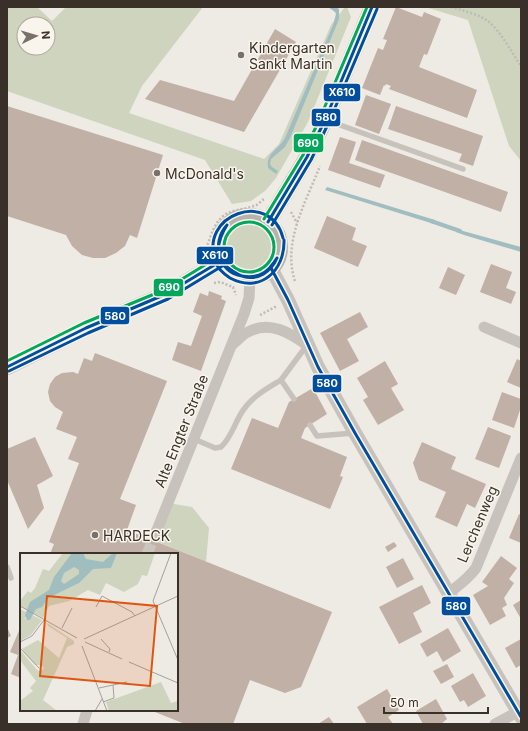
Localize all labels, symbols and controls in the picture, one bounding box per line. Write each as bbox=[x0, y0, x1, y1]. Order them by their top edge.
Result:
north arrow bbox=[16, 16, 56, 56]
text: N bbox=[39, 30, 53, 40]
place label: Kindergarten Sankt Martin bbox=[249, 39, 335, 72]
marker: Kindergarten Sankt Martin bbox=[236, 50, 246, 60]
line badge: X610 bbox=[323, 83, 361, 102]
text: X610 bbox=[328, 85, 356, 99]
line badge: 580 bbox=[311, 108, 341, 127]
text: 580 bbox=[315, 110, 337, 124]
line badge: 690 bbox=[293, 133, 324, 153]
text: 690 bbox=[297, 136, 319, 150]
place label: McDonald's bbox=[165, 165, 244, 182]
marker: McDonald's bbox=[152, 168, 162, 178]
line badge: X610 bbox=[196, 246, 234, 265]
text: X610 bbox=[201, 248, 229, 262]
line badge: 690 bbox=[153, 278, 184, 297]
text: 690 bbox=[158, 280, 180, 294]
line badge: 580 bbox=[100, 306, 130, 325]
text: 580 bbox=[104, 309, 126, 323]
street label: Alte Engter Straße bbox=[151, 372, 211, 490]
line badge: 580 bbox=[312, 374, 342, 393]
text: 580 bbox=[316, 376, 338, 390]
street label: Lerchenweg bbox=[453, 483, 501, 565]
place label: HARDECK bbox=[103, 527, 171, 544]
marker: HARDECK bbox=[90, 530, 100, 540]
inset map bbox=[20, 553, 178, 711]
line badge: 580 bbox=[441, 596, 471, 616]
text: 580 bbox=[445, 599, 467, 613]
scale bar bbox=[384, 689, 488, 715]
text: 50 m bbox=[390, 695, 419, 710]

